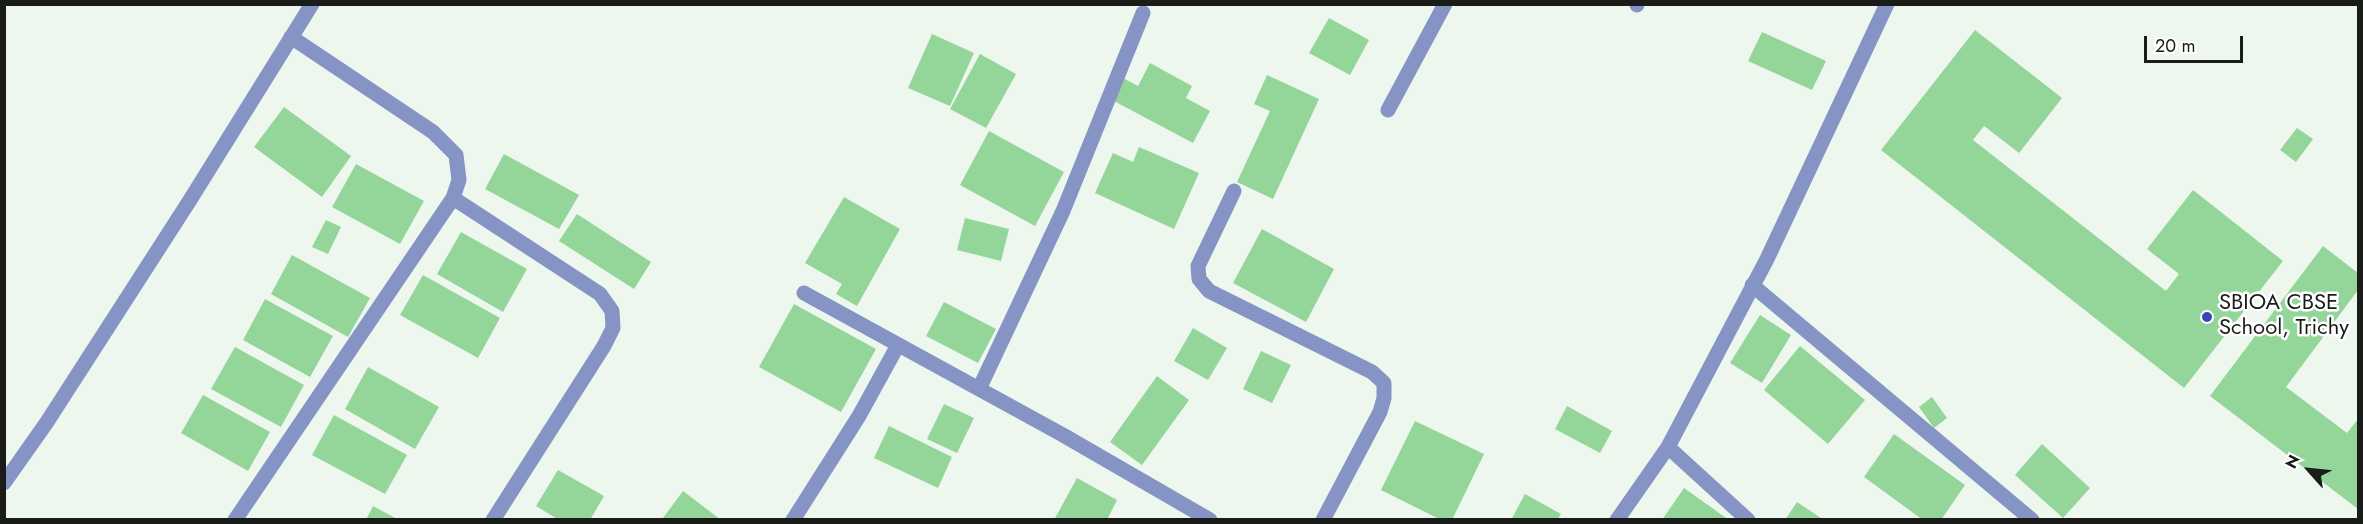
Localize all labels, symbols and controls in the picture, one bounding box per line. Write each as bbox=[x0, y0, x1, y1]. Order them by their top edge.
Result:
scale bar bbox=[2147, 24, 2246, 62]
text: 20 m bbox=[2155, 33, 2195, 59]
place label: SBIOA CBSE School, Trichy bbox=[2219, 291, 2349, 342]
marker: SBIOA CBSE School, Trichy bbox=[2200, 310, 2214, 324]
north arrow bbox=[2279, 440, 2339, 500]
text: N bbox=[2279, 451, 2306, 472]

